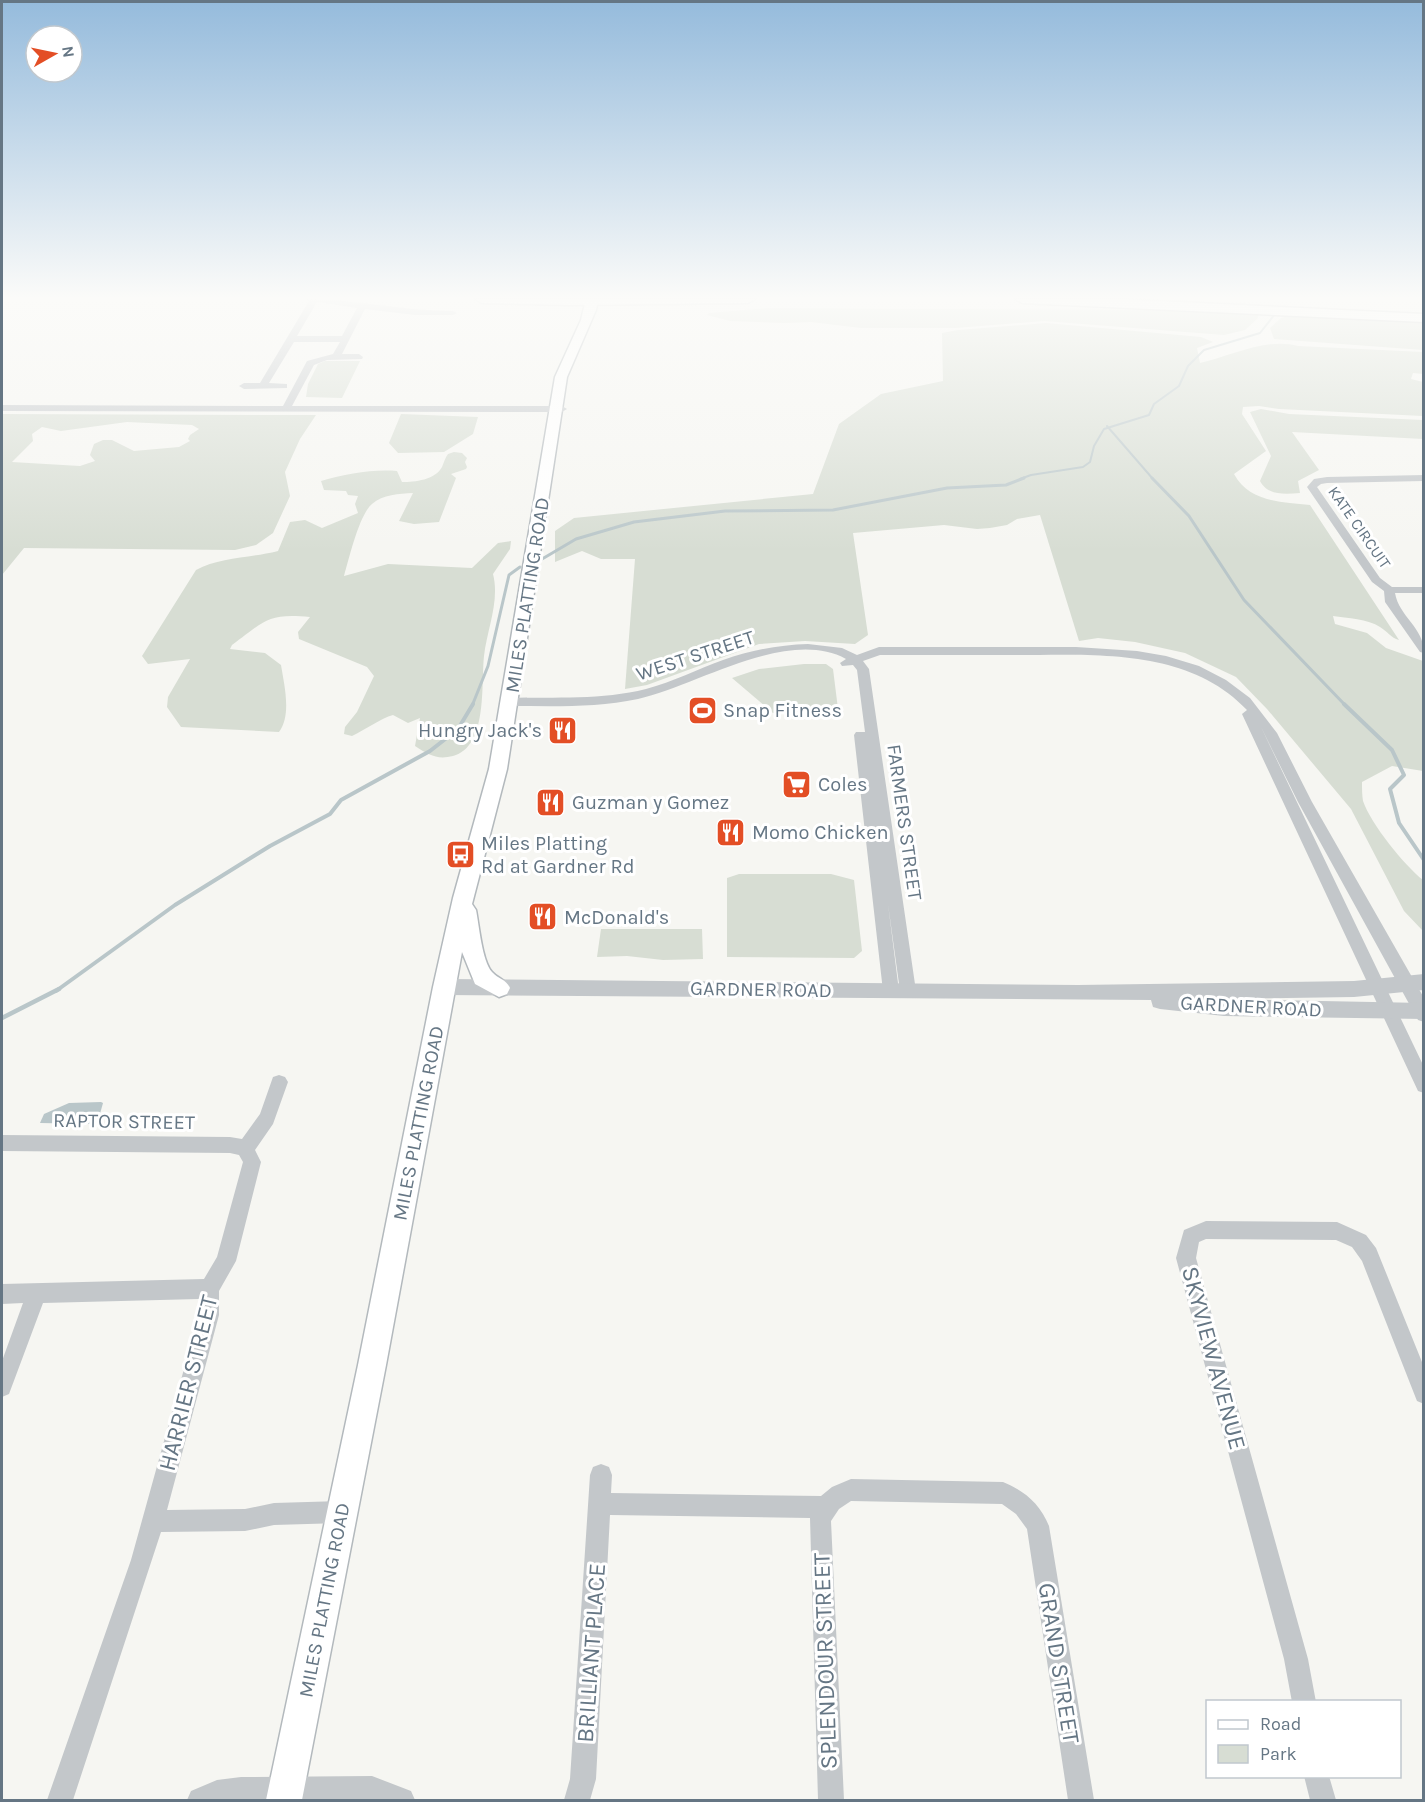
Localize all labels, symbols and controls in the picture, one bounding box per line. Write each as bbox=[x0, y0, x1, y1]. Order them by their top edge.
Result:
north arrow bbox=[24, 24, 84, 84]
text: N bbox=[58, 45, 79, 59]
street label: KATE CIRCUIT bbox=[1324, 483, 1395, 572]
street label: MILES PLATTING ROAD bbox=[501, 496, 554, 695]
street label: WEST STREET bbox=[633, 626, 757, 685]
sports icon: Snap Fitness bbox=[686, 694, 718, 726]
place label: Snap Fitness bbox=[723, 699, 842, 722]
restaurant icon: Hungry Jack's bbox=[547, 714, 579, 746]
place label: Hungry Jack's bbox=[418, 719, 542, 742]
street label: FARMERS STREET bbox=[882, 743, 927, 902]
supermarket icon: Coles bbox=[781, 768, 813, 800]
place label: Coles bbox=[818, 773, 868, 796]
restaurant icon: Guzman y Gomez bbox=[535, 786, 567, 818]
place label: Guzman y Gomez bbox=[572, 791, 729, 814]
restaurant icon: Momo Chicken bbox=[715, 816, 747, 848]
place label: Momo Chicken bbox=[752, 821, 888, 844]
place label: Miles Platting Rd at Gardner Rd bbox=[481, 832, 635, 878]
bus stop icon: Miles Platting Rd at Gardner Rd bbox=[444, 838, 476, 870]
restaurant icon: McDonald's bbox=[527, 901, 559, 933]
place label: McDonald's bbox=[564, 906, 669, 929]
street label: GARDNER ROAD bbox=[690, 977, 832, 1002]
street label: GARDNER ROAD bbox=[1180, 991, 1322, 1022]
street label: MILES PLATTING ROAD bbox=[388, 1024, 449, 1222]
street label: RAPTOR STREET bbox=[53, 1109, 195, 1134]
street label: SKYVIEW AVENUE bbox=[1176, 1263, 1252, 1453]
street label: HARRIER STREET bbox=[153, 1292, 223, 1474]
street label: MILES PLATTING ROAD bbox=[294, 1501, 355, 1699]
street label: SPLENDOUR STREET bbox=[807, 1552, 843, 1770]
street label: BRILLIANT PLACE bbox=[571, 1562, 611, 1744]
street label: GRAND STREET bbox=[1032, 1581, 1086, 1745]
legend bbox=[1206, 1700, 1401, 1778]
text: Road bbox=[1260, 1713, 1301, 1735]
text: Park bbox=[1260, 1743, 1297, 1765]

